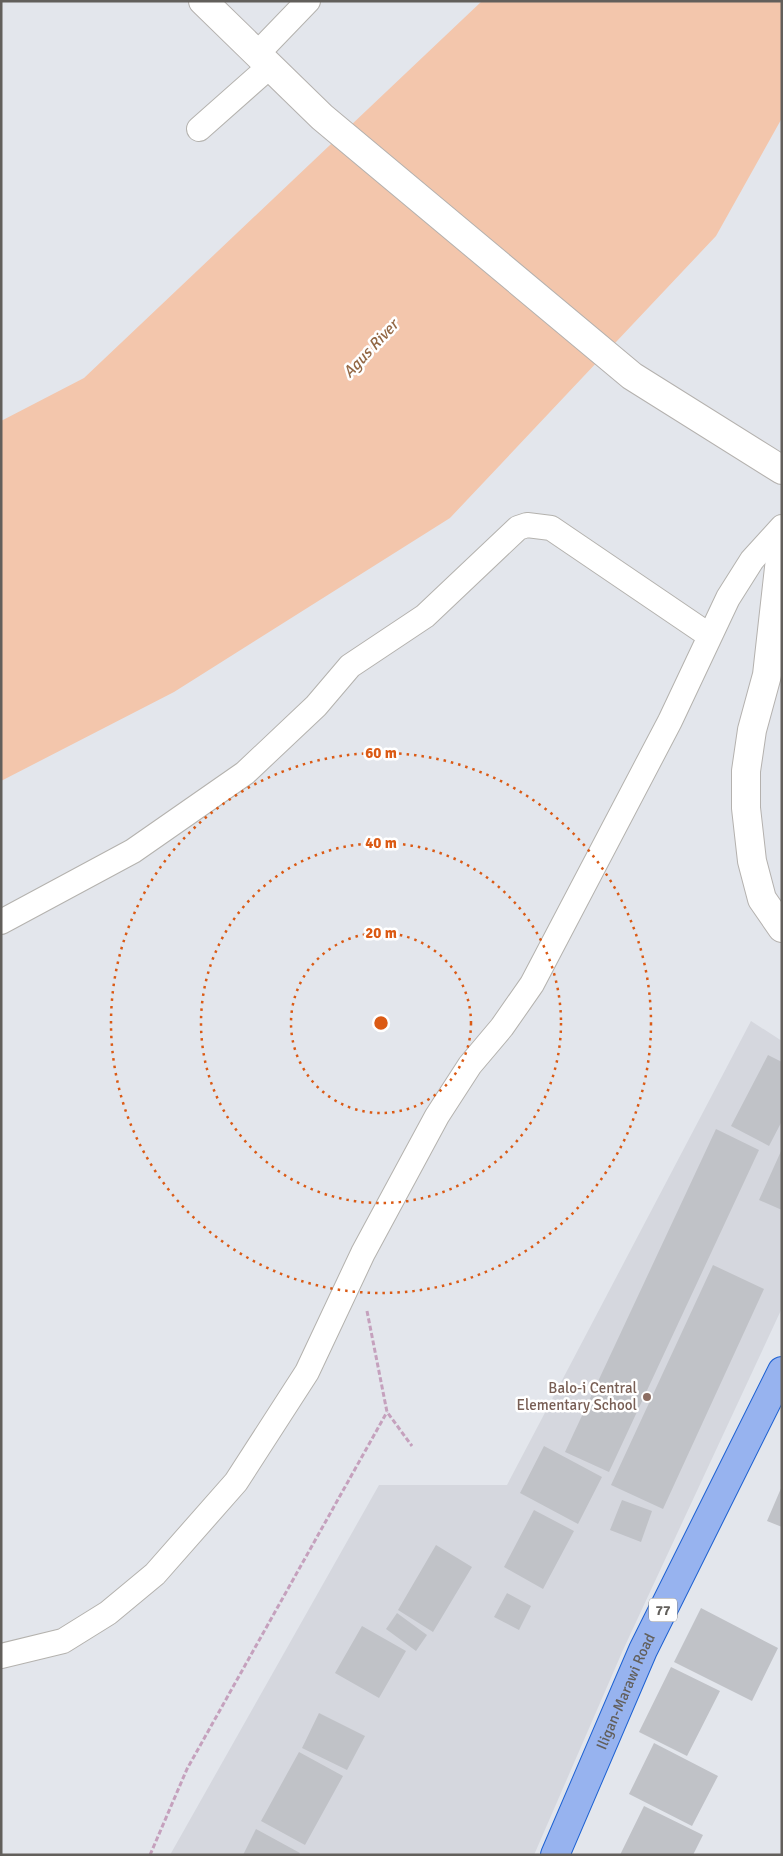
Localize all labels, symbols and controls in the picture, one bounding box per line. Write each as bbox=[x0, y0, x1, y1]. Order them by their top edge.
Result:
water label: Agus River bbox=[339, 314, 404, 382]
text: 60 m bbox=[365, 744, 397, 762]
text: 40 m bbox=[365, 834, 397, 852]
text: 20 m bbox=[365, 924, 397, 942]
centre of rings bbox=[372, 1014, 390, 1032]
place label: Balo-i Central Elementary School bbox=[516, 1379, 637, 1414]
marker: Balo-i Central Elementary School bbox=[641, 1391, 653, 1403]
road number: 77 bbox=[649, 1598, 677, 1622]
street label: Iligan-Marawi Road bbox=[592, 1630, 659, 1752]

